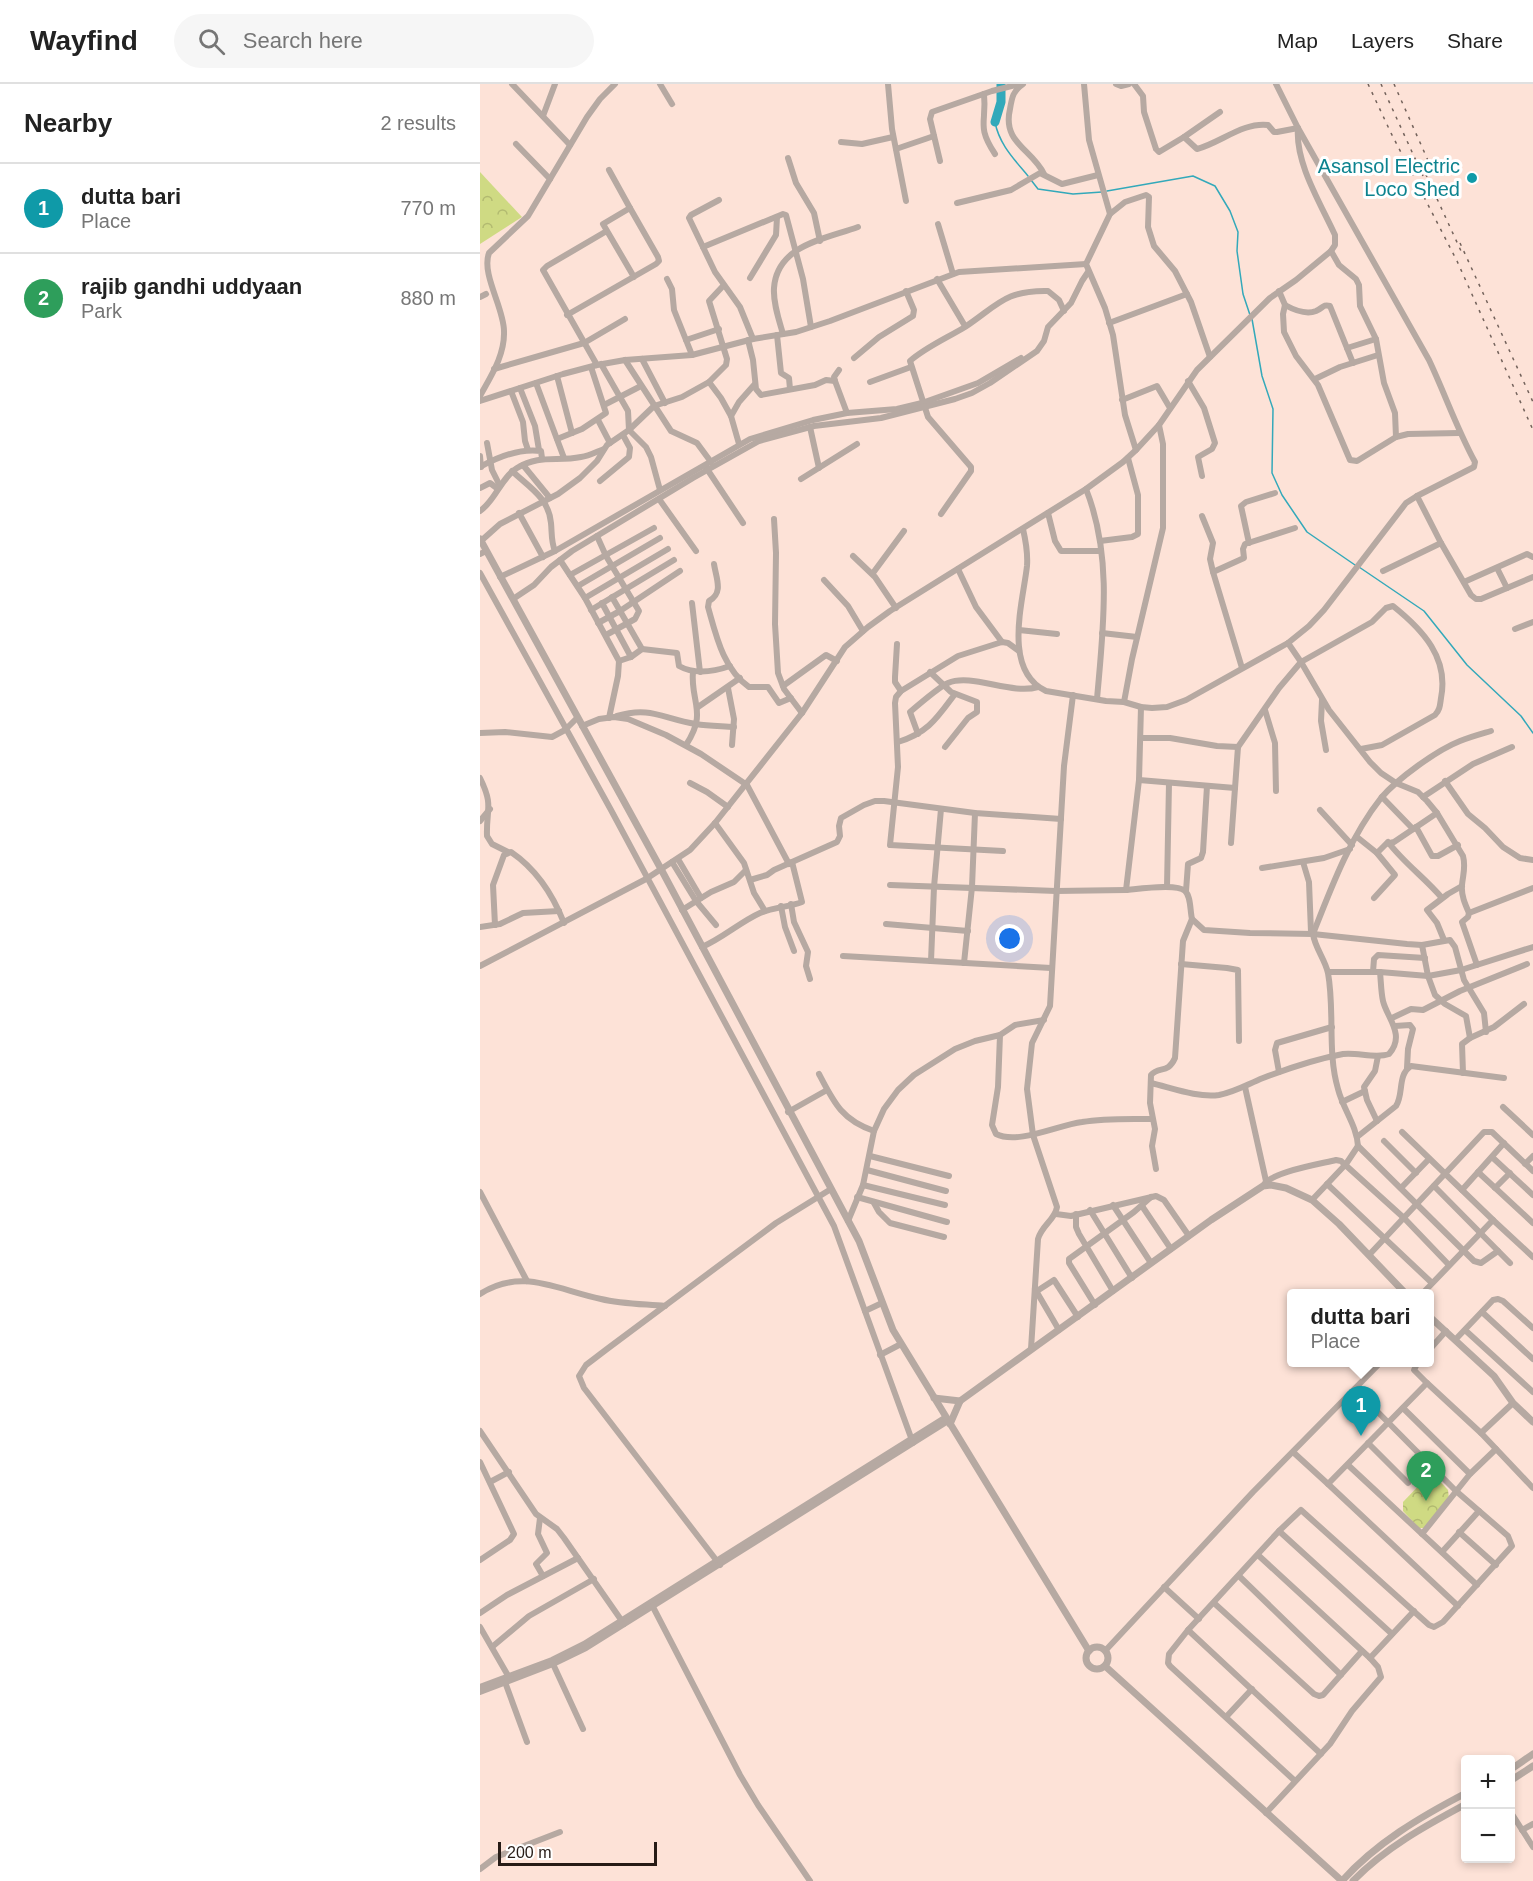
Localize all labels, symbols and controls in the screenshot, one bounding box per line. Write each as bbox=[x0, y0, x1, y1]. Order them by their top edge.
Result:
search box bbox=[174, 14, 594, 68]
text: Wayfind bbox=[30, 25, 138, 56]
icon: search bbox=[195, 25, 228, 58]
text: Search here bbox=[243, 28, 363, 53]
text: Map bbox=[1277, 29, 1318, 52]
text: Layers bbox=[1351, 29, 1414, 52]
text: Share bbox=[1447, 29, 1503, 52]
text: Nearby bbox=[24, 108, 112, 138]
text: 2 results bbox=[380, 112, 456, 134]
place label: Asansol Electric Loco Shed bbox=[1318, 155, 1460, 200]
marker: Asansol Electric Loco Shed bbox=[1465, 171, 1479, 185]
text: dutta bari bbox=[81, 184, 181, 209]
text: 1 bbox=[38, 197, 49, 219]
text: 770 m bbox=[400, 197, 456, 219]
text: Place bbox=[81, 210, 131, 232]
text: rajib gandhi uddyaan bbox=[81, 274, 302, 299]
text: 2 bbox=[38, 287, 49, 309]
text: 880 m bbox=[400, 287, 456, 309]
text: Park bbox=[81, 300, 122, 322]
your location bbox=[995, 924, 1024, 953]
popup bbox=[1287, 1289, 1434, 1367]
text: dutta bari bbox=[1310, 1304, 1411, 1329]
text: Place bbox=[1310, 1330, 1360, 1352]
pin: 1 bbox=[1342, 1386, 1380, 1436]
pin: 2 bbox=[1406, 1452, 1446, 1501]
map controls bbox=[1461, 1755, 1515, 1863]
button: + bbox=[1461, 1755, 1515, 1809]
button: − bbox=[1461, 1809, 1515, 1863]
scale bar bbox=[498, 1839, 657, 1866]
text: 200 m bbox=[507, 1844, 551, 1861]

